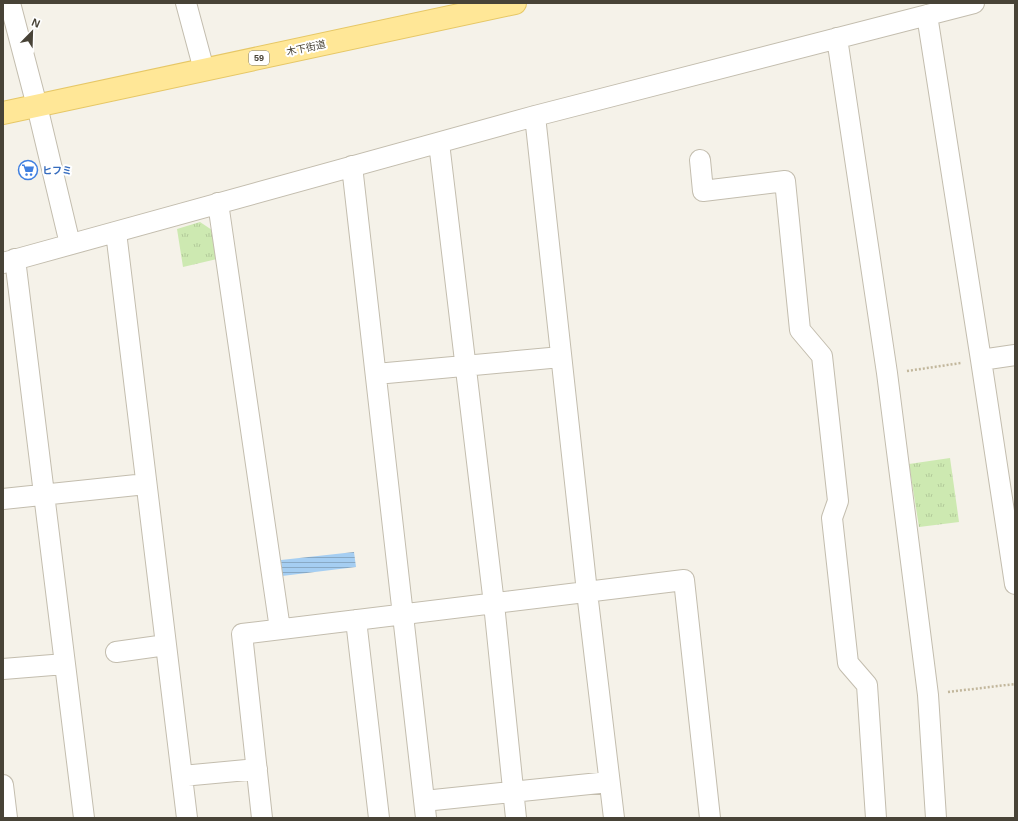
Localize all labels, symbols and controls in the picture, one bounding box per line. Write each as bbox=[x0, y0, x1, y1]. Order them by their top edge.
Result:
north arrow bbox=[12, 12, 52, 52]
text: N bbox=[30, 16, 42, 30]
street label: 木下街道 bbox=[285, 38, 327, 58]
road number: 59 bbox=[249, 51, 269, 65]
supermarket icon: ヒフミ bbox=[17, 159, 39, 181]
place label: ヒフミ bbox=[42, 165, 72, 176]

